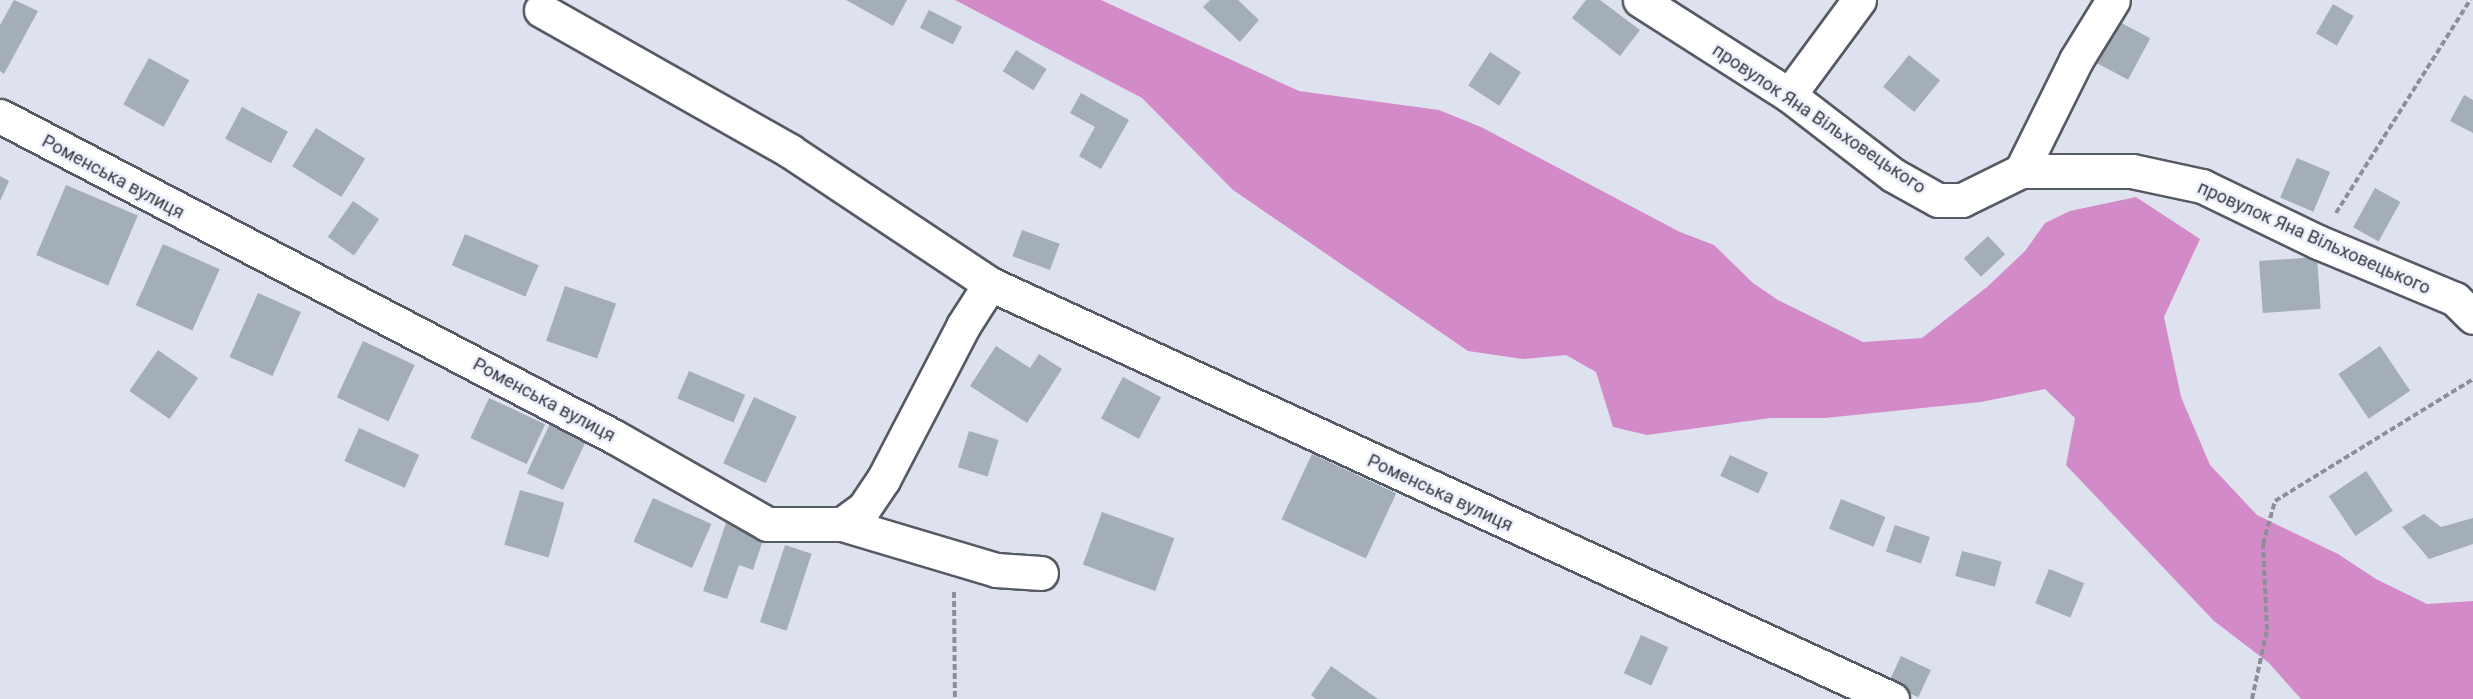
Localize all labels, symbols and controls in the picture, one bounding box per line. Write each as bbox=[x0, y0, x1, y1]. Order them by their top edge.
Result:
street label: провулок Яна Вільховецького bbox=[1708, 39, 1930, 199]
street label: Роменська вулиця bbox=[38, 130, 188, 224]
street label: провулок Яна Вільховецького bbox=[2194, 177, 2434, 299]
street label: Роменська вулиця bbox=[469, 353, 619, 447]
street label: Роменська вулиця bbox=[1364, 450, 1516, 536]

